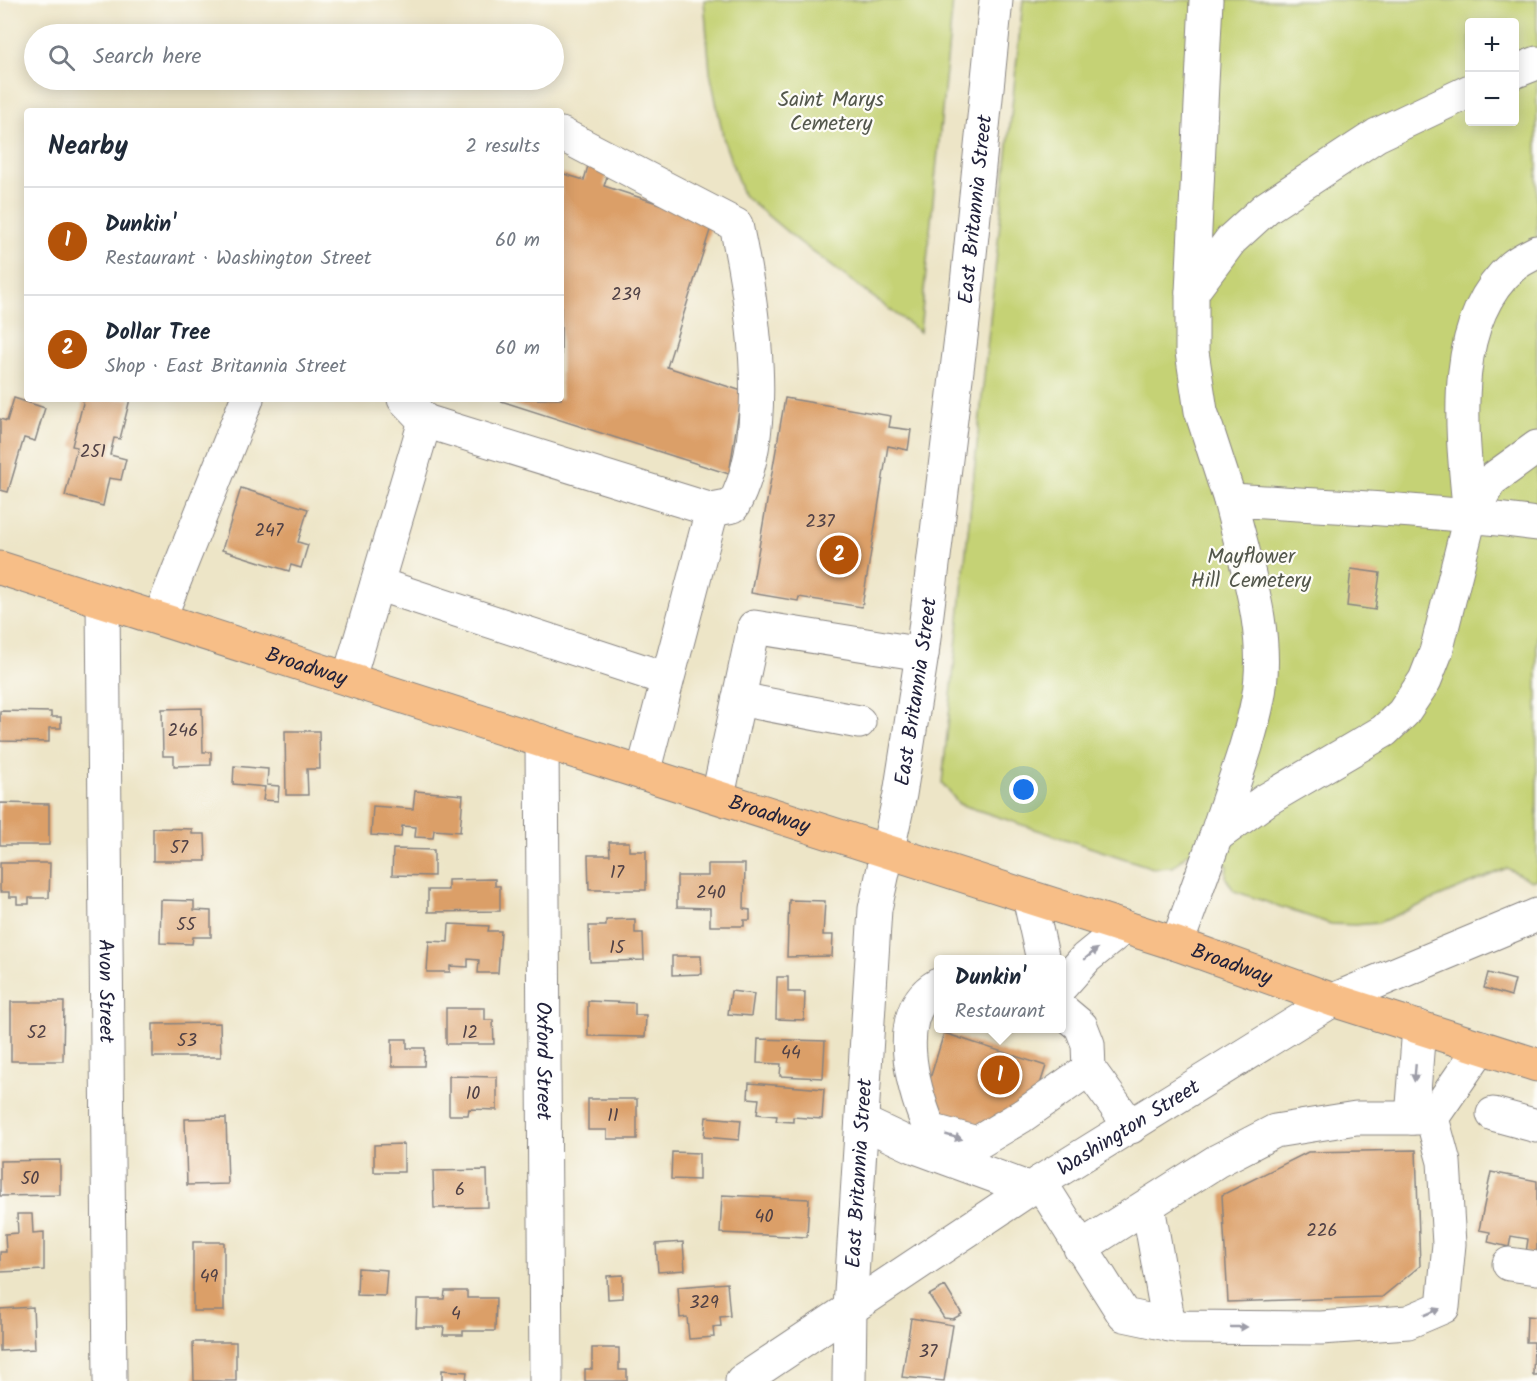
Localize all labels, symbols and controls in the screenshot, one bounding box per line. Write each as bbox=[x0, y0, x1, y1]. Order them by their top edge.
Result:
map controls bbox=[1465, 18, 1519, 126]
button: + bbox=[1465, 18, 1519, 72]
search box bbox=[24, 24, 564, 90]
text: Search here bbox=[93, 40, 201, 75]
icon: search bbox=[45, 41, 78, 74]
button: − bbox=[1465, 72, 1519, 126]
park label: Saint Marys Cemetery bbox=[778, 84, 884, 141]
street label: East Britannia Street bbox=[950, 112, 1002, 306]
text: Nearby bbox=[48, 126, 128, 168]
text: 2 results bbox=[465, 131, 540, 163]
text: Dunkin' bbox=[105, 208, 176, 243]
text: 1 bbox=[64, 225, 71, 257]
text: 60 m bbox=[495, 225, 540, 257]
text: Restaurant · Washington Street bbox=[105, 243, 372, 275]
house number: 239 bbox=[611, 281, 641, 310]
text: Dollar Tree bbox=[105, 316, 210, 351]
text: 2 bbox=[62, 333, 73, 365]
text: 60 m bbox=[495, 333, 540, 365]
text: Shop · East Britannia Street bbox=[105, 351, 347, 383]
house number: 251 bbox=[80, 438, 106, 467]
house number: 237 bbox=[805, 508, 835, 537]
house number: 247 bbox=[255, 517, 284, 546]
pin: 2 bbox=[820, 532, 858, 578]
park label: Mayflower Hill Cemetery bbox=[1191, 541, 1311, 598]
street label: East Britannia Street bbox=[887, 595, 947, 788]
street label: Broadway bbox=[261, 639, 351, 696]
house number: 246 bbox=[168, 717, 198, 746]
your location bbox=[1009, 775, 1038, 804]
street label: Broadway bbox=[724, 787, 814, 844]
house number: 57 bbox=[170, 834, 189, 863]
house number: 17 bbox=[610, 859, 625, 888]
house number: 240 bbox=[696, 879, 726, 908]
house number: 55 bbox=[176, 911, 197, 940]
house number: 15 bbox=[609, 934, 626, 963]
street label: Broadway bbox=[1186, 935, 1277, 995]
street label: Avon Street bbox=[88, 939, 122, 1044]
one-way arrow bbox=[1083, 948, 1098, 961]
popup bbox=[934, 955, 1066, 1033]
text: Dunkin' bbox=[955, 961, 1026, 996]
text: Restaurant bbox=[955, 996, 1045, 1028]
street label: Oxford Street bbox=[526, 1002, 559, 1121]
house number: 52 bbox=[27, 1019, 47, 1048]
house number: 12 bbox=[462, 1019, 478, 1048]
house number: 53 bbox=[177, 1027, 197, 1056]
house number: 44 bbox=[781, 1039, 801, 1068]
pin: 1 bbox=[980, 1052, 1020, 1098]
one-way arrow bbox=[1411, 1063, 1420, 1082]
street label: Washington Street bbox=[1051, 1071, 1208, 1186]
street label: East Britannia Street bbox=[838, 1077, 882, 1269]
house number: 10 bbox=[466, 1080, 480, 1109]
house number: 11 bbox=[607, 1102, 619, 1131]
one-way arrow bbox=[945, 1133, 963, 1142]
house number: 50 bbox=[21, 1165, 39, 1194]
house number: 6 bbox=[455, 1176, 465, 1205]
house number: 40 bbox=[755, 1203, 773, 1232]
house number: 226 bbox=[1307, 1217, 1337, 1246]
house number: 49 bbox=[200, 1263, 219, 1292]
house number: 329 bbox=[689, 1289, 719, 1318]
house number: 4 bbox=[451, 1300, 461, 1329]
one-way arrow bbox=[1423, 1307, 1441, 1316]
one-way arrow bbox=[1230, 1322, 1249, 1332]
house number: 37 bbox=[919, 1338, 938, 1367]

